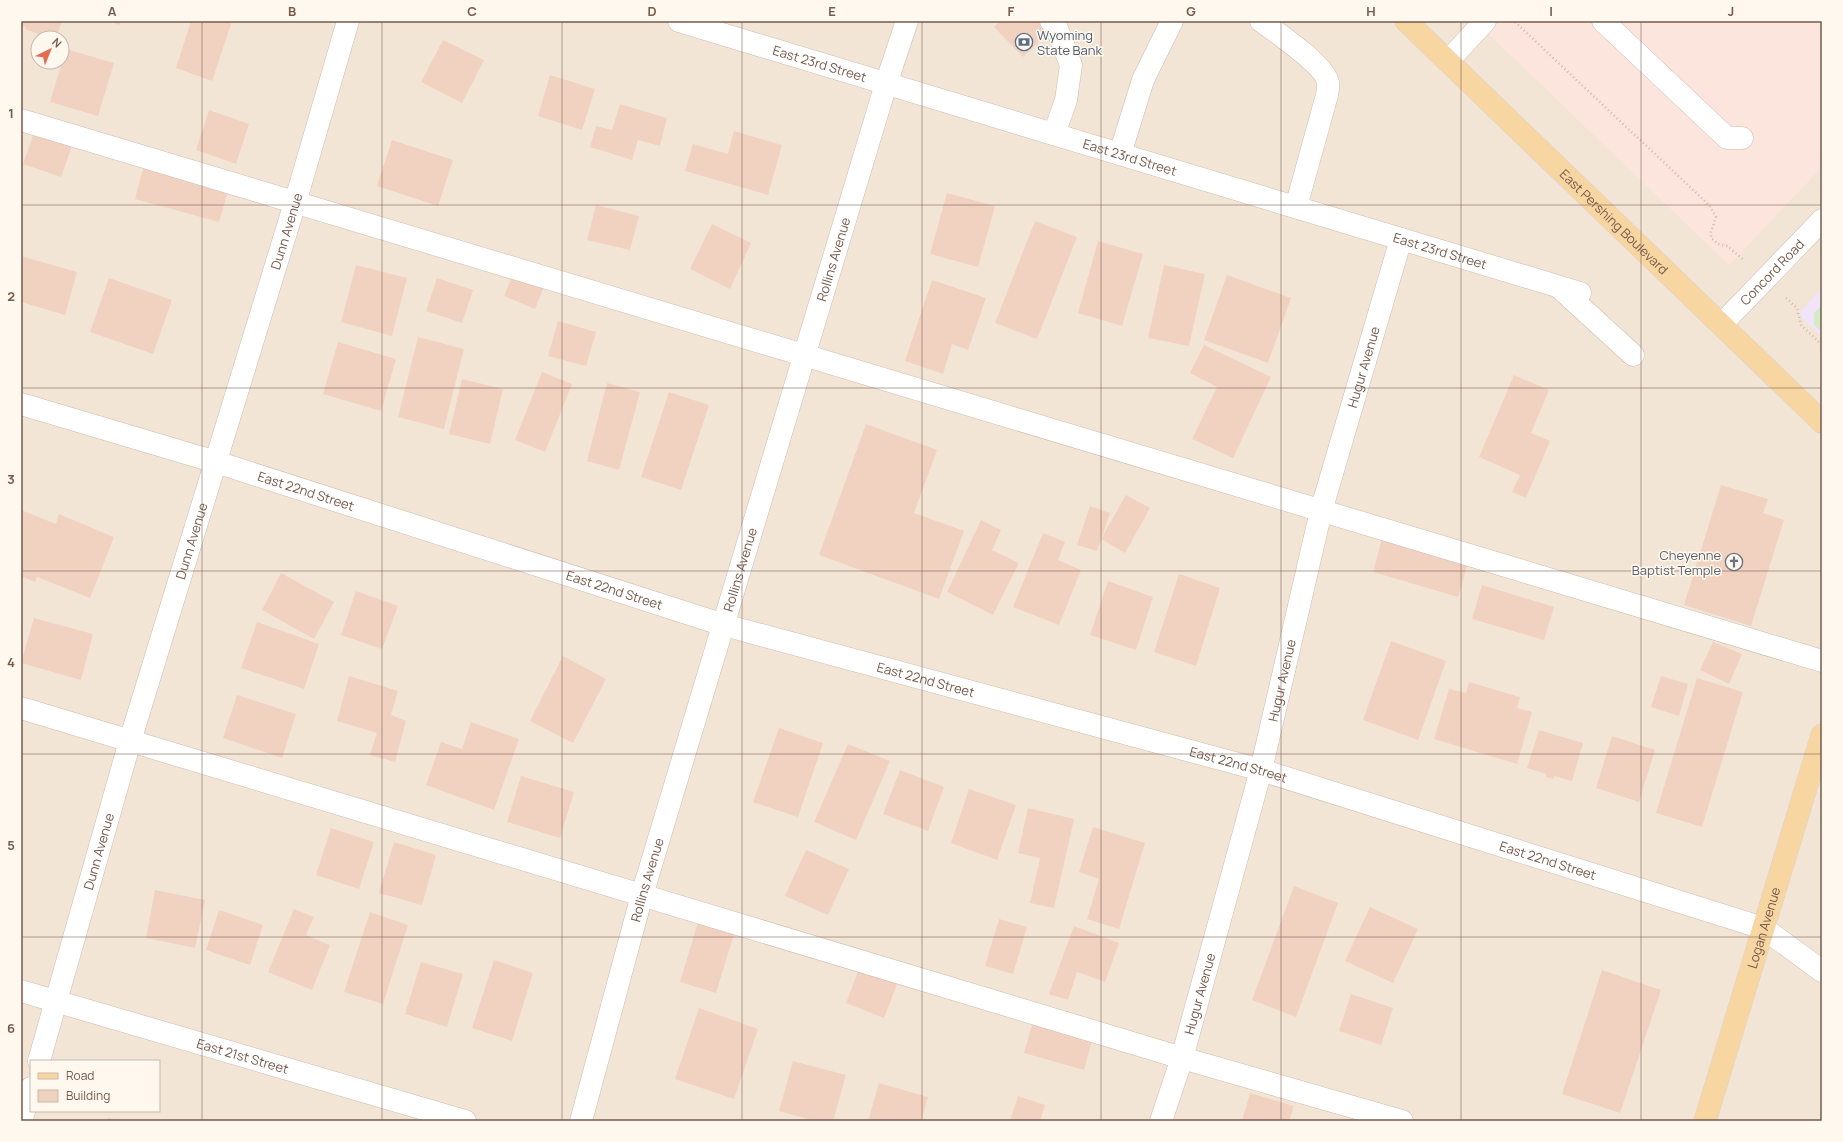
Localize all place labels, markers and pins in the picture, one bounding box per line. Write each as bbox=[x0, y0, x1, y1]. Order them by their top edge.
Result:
place label: Wyoming State Bank bbox=[1037, 26, 1103, 59]
bank icon: Wyoming State Bank bbox=[1014, 32, 1034, 52]
place label: Cheyenne Baptist Temple bbox=[1632, 546, 1721, 579]
church icon: Cheyenne Baptist Temple bbox=[1724, 552, 1744, 572]

